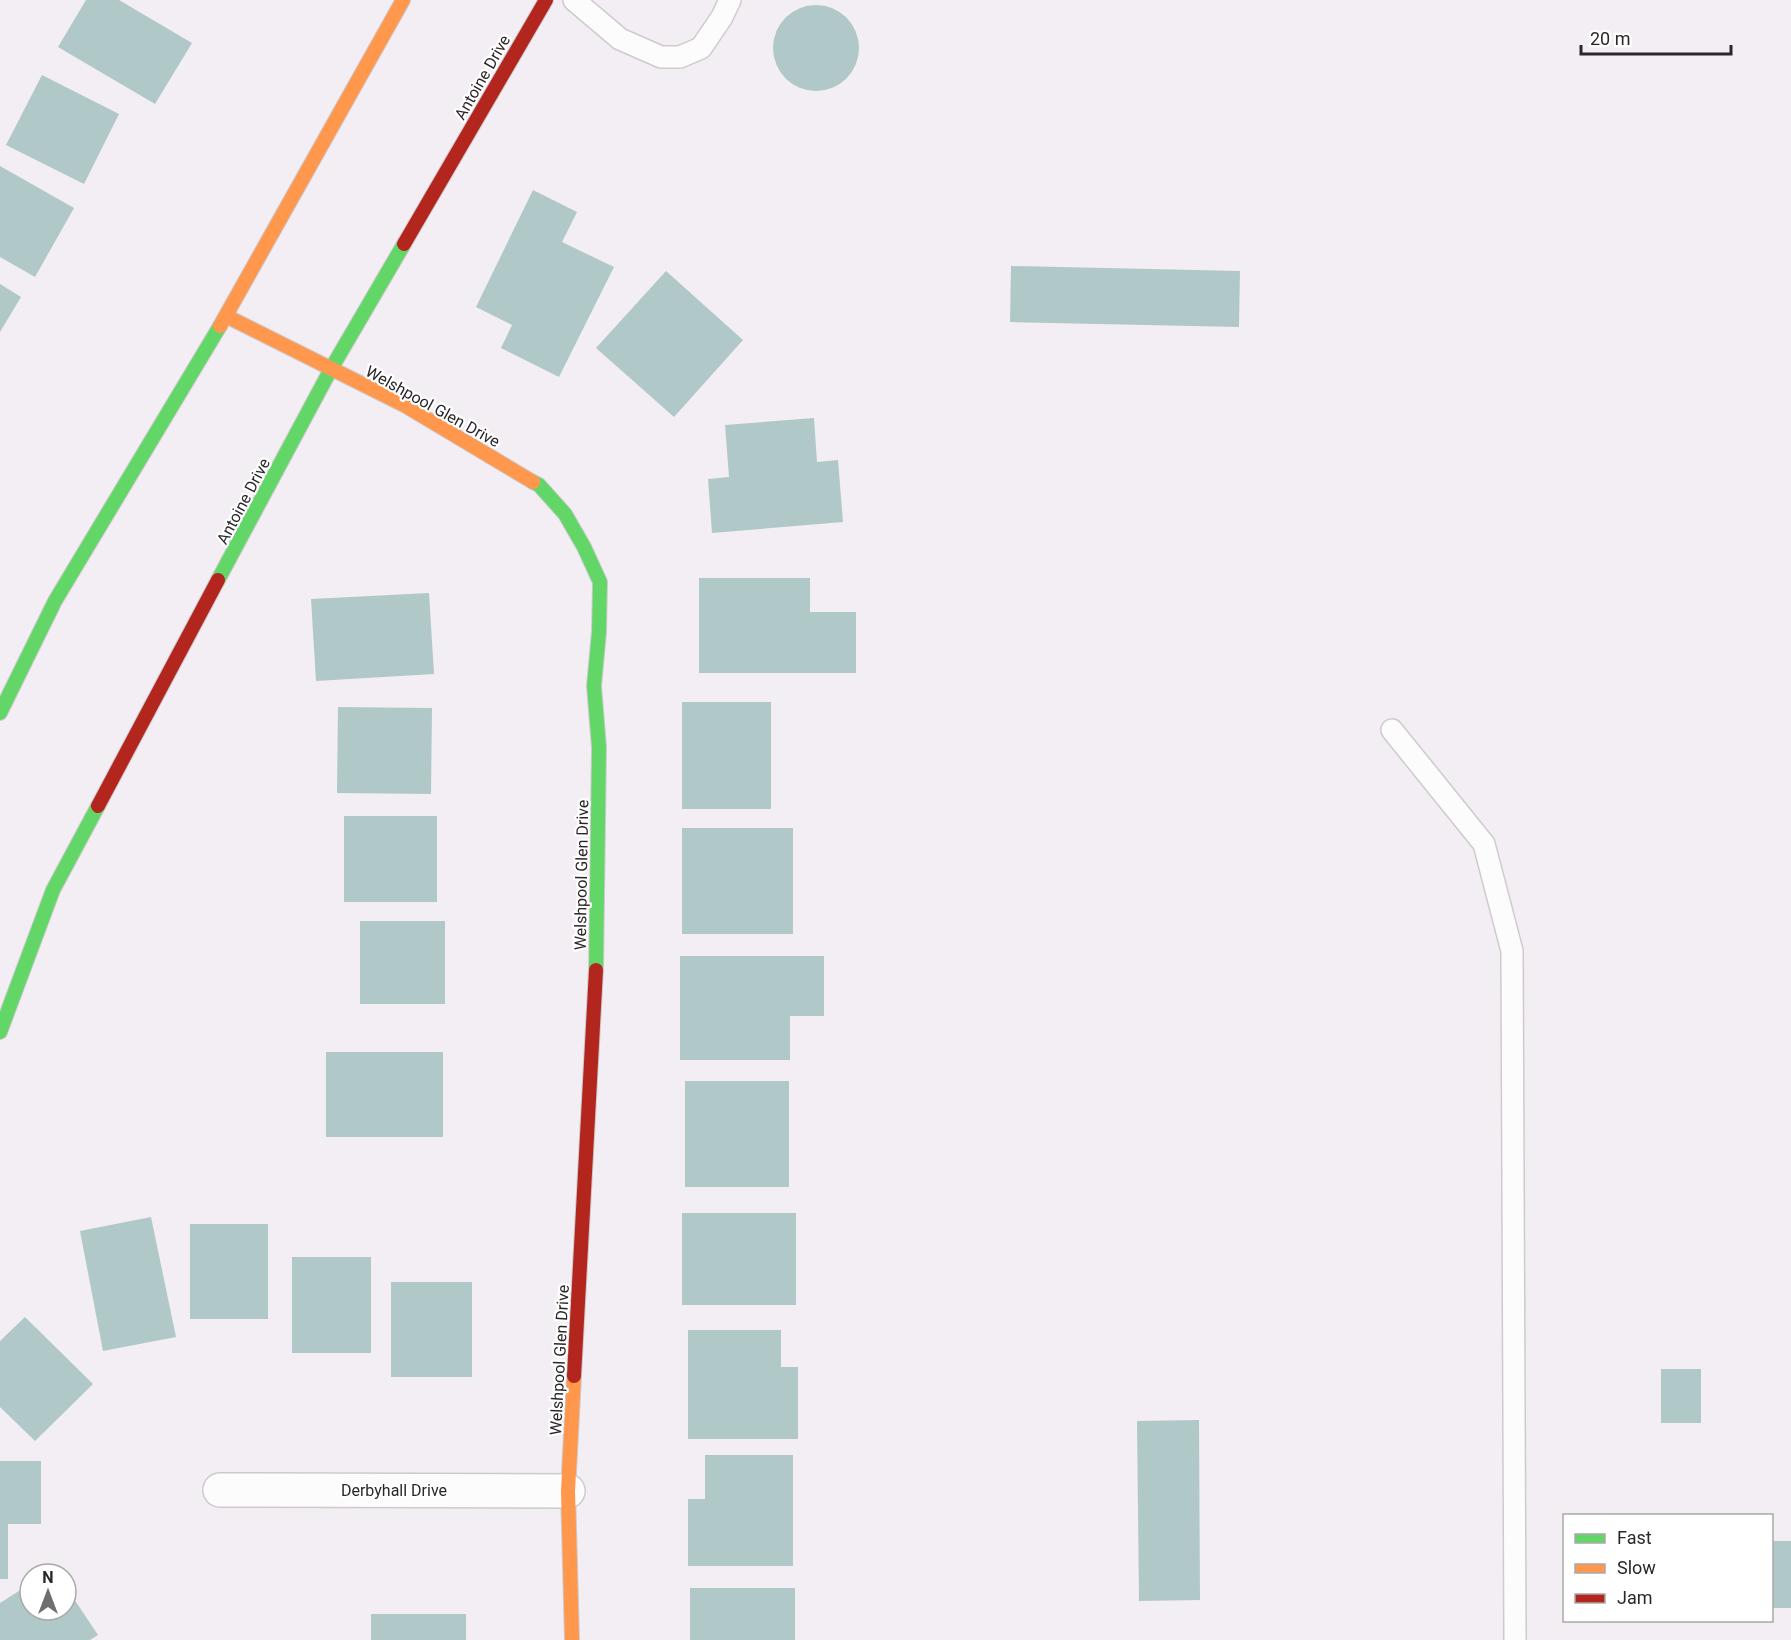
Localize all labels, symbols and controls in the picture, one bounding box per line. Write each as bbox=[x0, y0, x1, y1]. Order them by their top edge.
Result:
scale bar bbox=[1581, 18, 1731, 56]
text: 20 m bbox=[1590, 28, 1630, 49]
street label: Antoine Drive bbox=[451, 32, 514, 123]
street label: Welshpool Glen Drive bbox=[362, 362, 503, 451]
street label: Antoine Drive bbox=[213, 455, 274, 547]
street label: Welshpool Glen Drive bbox=[571, 800, 592, 950]
street label: Welshpool Glen Drive bbox=[546, 1284, 573, 1436]
street label: Derbyhall Drive bbox=[341, 1481, 447, 1500]
legend bbox=[1563, 1514, 1773, 1622]
text: Fast bbox=[1617, 1527, 1652, 1548]
text: Slow bbox=[1617, 1557, 1656, 1578]
north arrow bbox=[18, 1562, 78, 1622]
text: N bbox=[42, 1568, 54, 1587]
text: Jam bbox=[1617, 1587, 1653, 1608]

